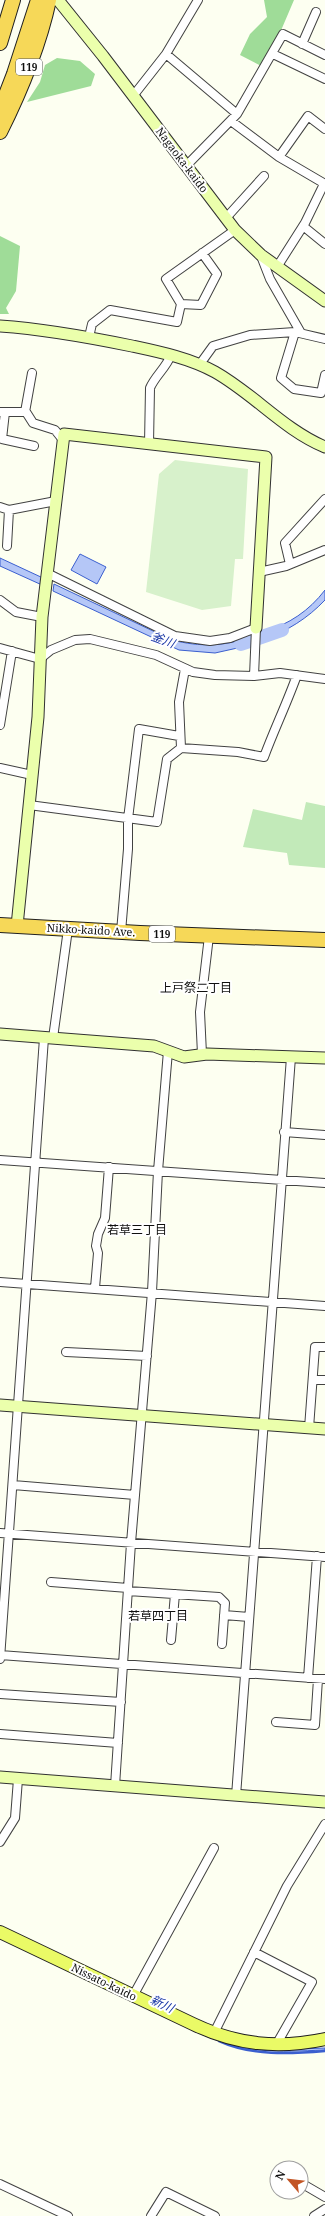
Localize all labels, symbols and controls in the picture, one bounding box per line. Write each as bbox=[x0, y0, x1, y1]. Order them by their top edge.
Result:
road number: 119 bbox=[16, 59, 42, 75]
street label: Nagaoka-kaido bbox=[153, 124, 212, 195]
water label: 釜川 bbox=[149, 627, 179, 652]
street label: Nikko-kaido Ave. bbox=[46, 920, 136, 939]
road number: 119 bbox=[149, 926, 175, 942]
district label: 上戸祭二丁目 bbox=[160, 979, 232, 996]
district label: 若草三丁目 bbox=[107, 1221, 167, 1238]
district label: 若草四丁目 bbox=[128, 1607, 188, 1624]
street label: Nissato-kaido bbox=[69, 1959, 139, 2004]
water label: 新川 bbox=[148, 1991, 178, 2017]
north arrow bbox=[269, 2160, 309, 2200]
text: N bbox=[271, 2167, 289, 2182]

